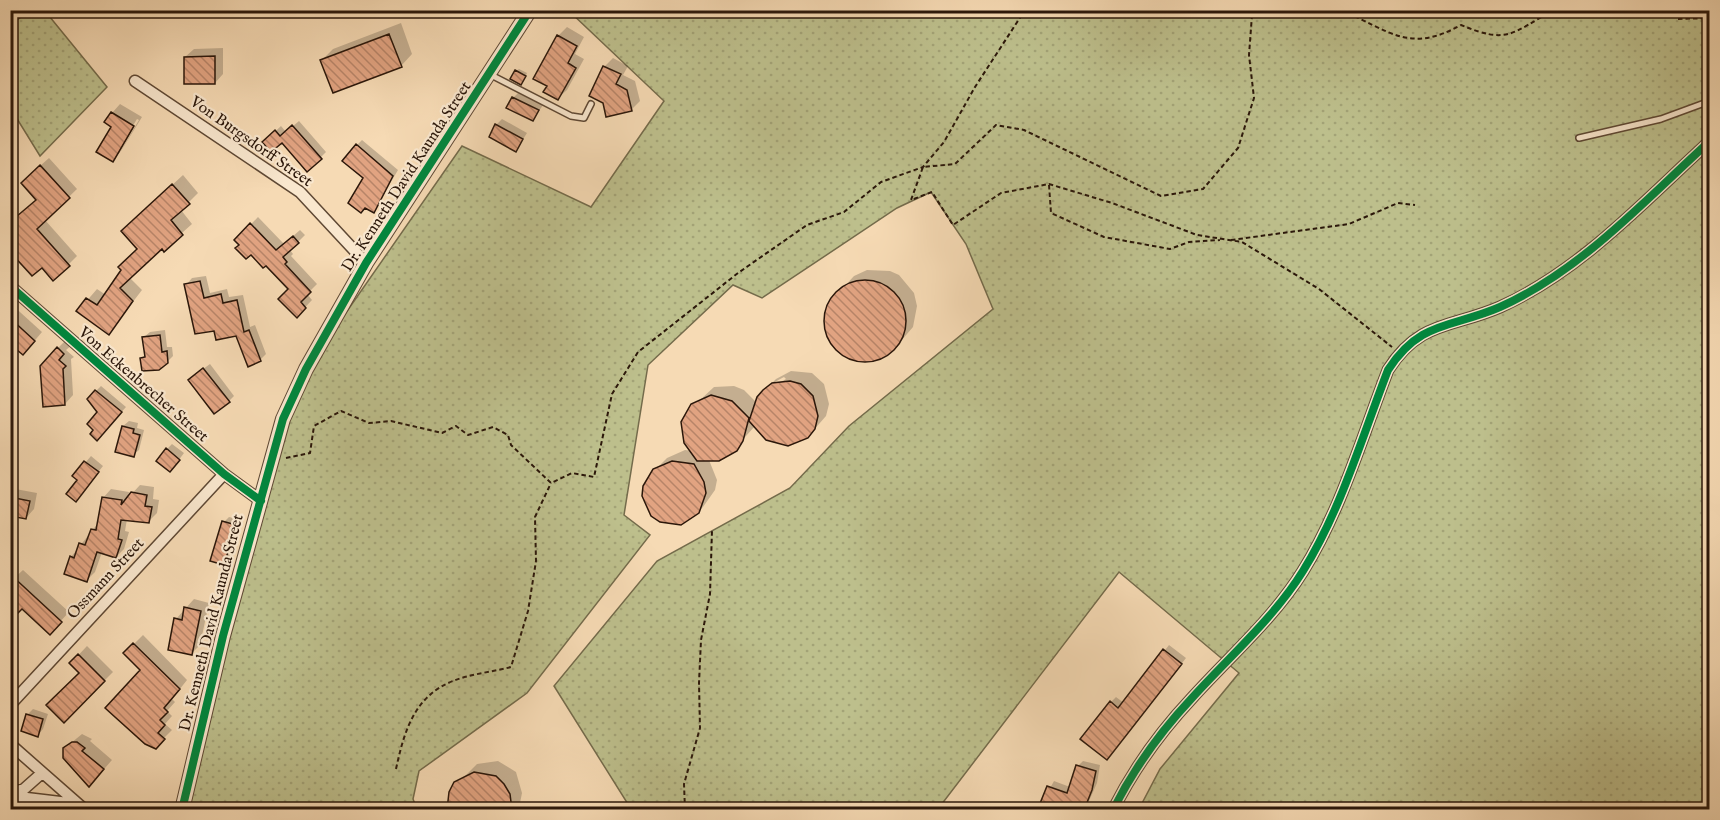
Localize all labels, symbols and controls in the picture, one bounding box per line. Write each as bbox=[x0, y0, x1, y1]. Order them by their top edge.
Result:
street label: Dr. Kenneth David Kaunda Street bbox=[338, 78, 476, 276]
street label: Von Burgsdorff Street bbox=[185, 92, 317, 192]
street label: Von Eckenbrecher Street bbox=[73, 322, 213, 447]
street label: Dr. Kenneth David Kaunda Street bbox=[175, 512, 249, 734]
street label: Ossmann Street bbox=[63, 534, 149, 624]

